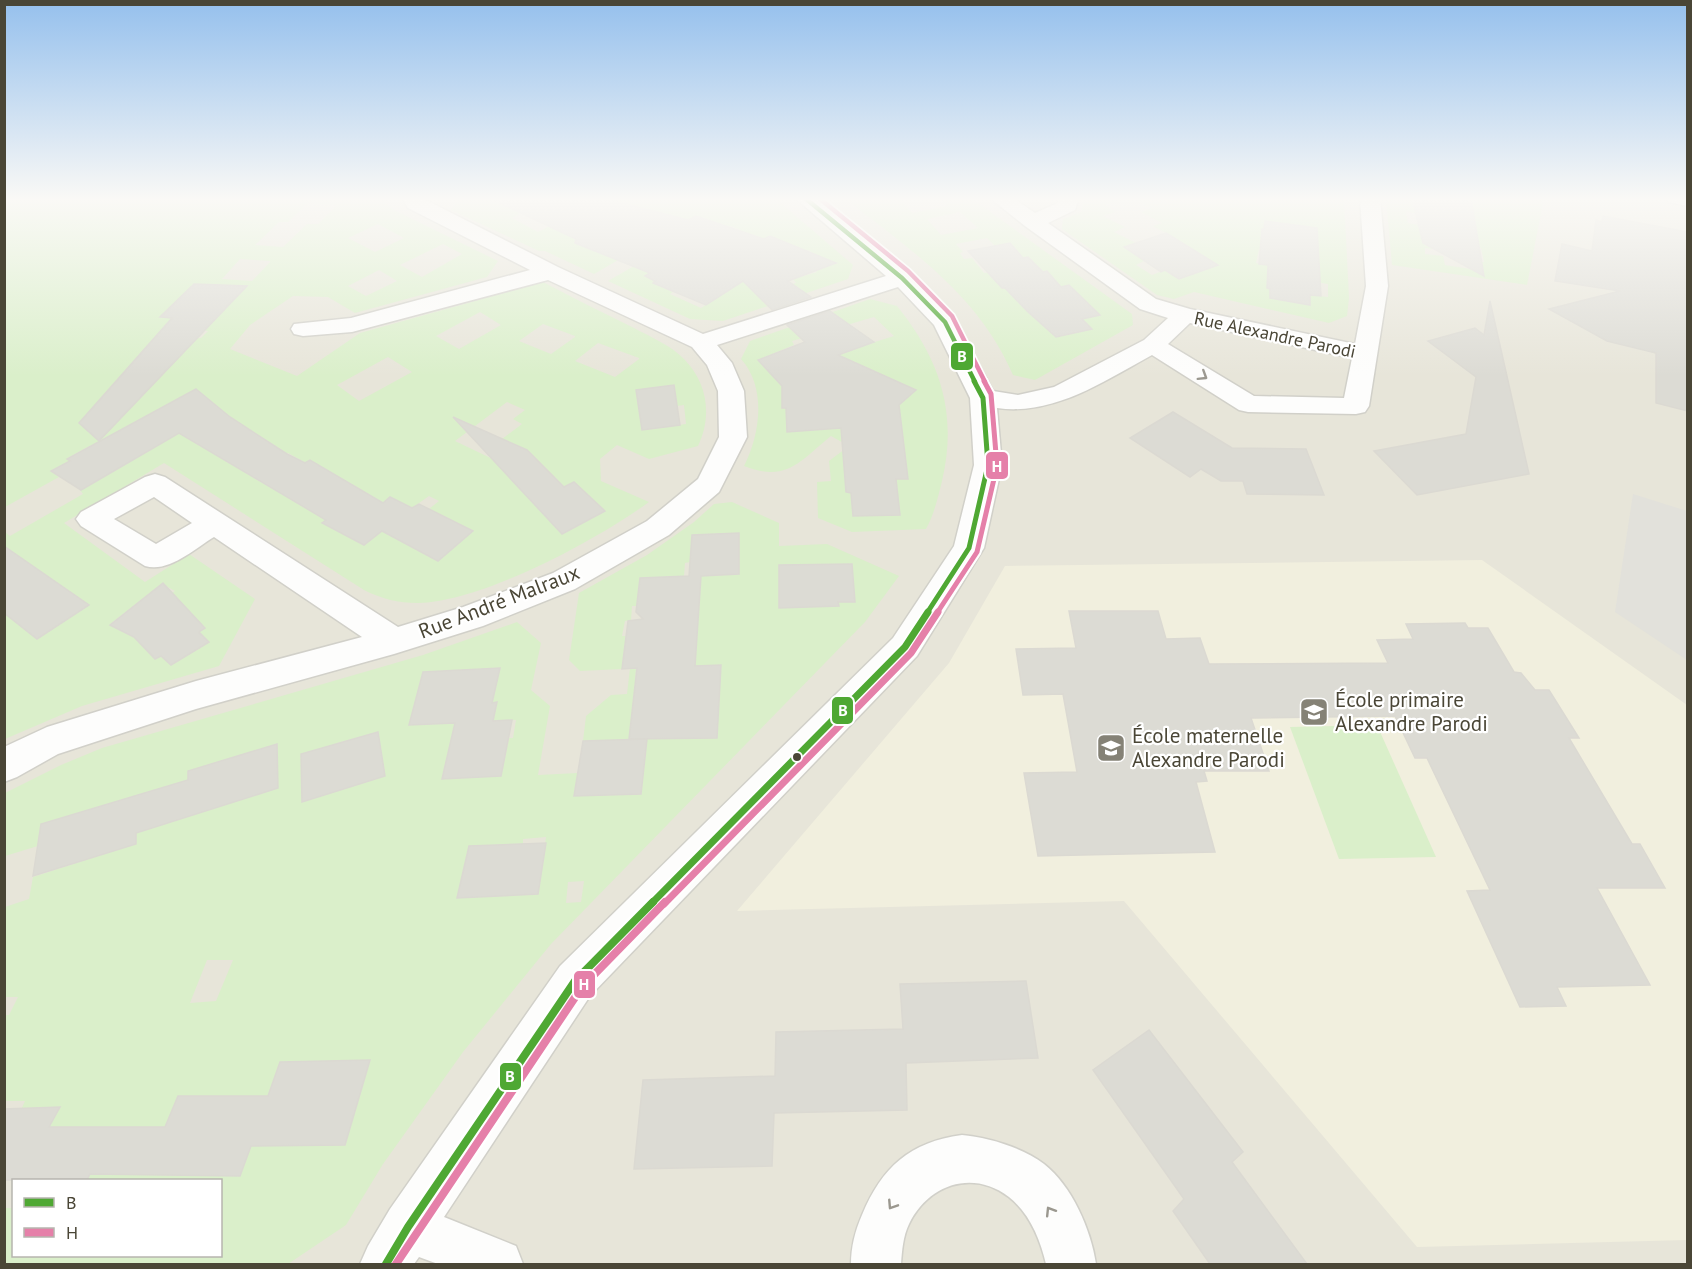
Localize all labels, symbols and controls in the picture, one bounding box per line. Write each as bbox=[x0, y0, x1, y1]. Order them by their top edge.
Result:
street label: Rue Alexandre Parodi bbox=[1192, 306, 1358, 363]
line badge: B bbox=[950, 342, 974, 371]
text: B bbox=[957, 346, 967, 366]
one-way arrow bbox=[1197, 368, 1207, 380]
line badge: H bbox=[985, 451, 1009, 480]
text: H bbox=[992, 456, 1002, 476]
street label: Rue André Malraux bbox=[414, 558, 583, 645]
place label: École primaire Alexandre Parodi bbox=[1335, 686, 1488, 737]
line badge: B bbox=[831, 696, 854, 725]
school or university icon: École primaire Alexandre Parodi bbox=[1298, 696, 1330, 728]
text: B bbox=[838, 700, 848, 720]
place label: École maternelle Alexandre Parodi bbox=[1132, 722, 1285, 773]
school or university icon: École maternelle Alexandre Parodi bbox=[1095, 732, 1127, 764]
unlabelled marker bbox=[791, 751, 803, 763]
line badge: H bbox=[573, 970, 596, 999]
text: H bbox=[579, 974, 589, 994]
line badge: B bbox=[499, 1062, 522, 1091]
text: B bbox=[505, 1066, 515, 1086]
legend bbox=[12, 1179, 222, 1257]
text: B bbox=[66, 1191, 77, 1214]
one-way arrow bbox=[888, 1198, 899, 1209]
one-way arrow bbox=[1047, 1206, 1058, 1217]
text: H bbox=[66, 1221, 78, 1244]

